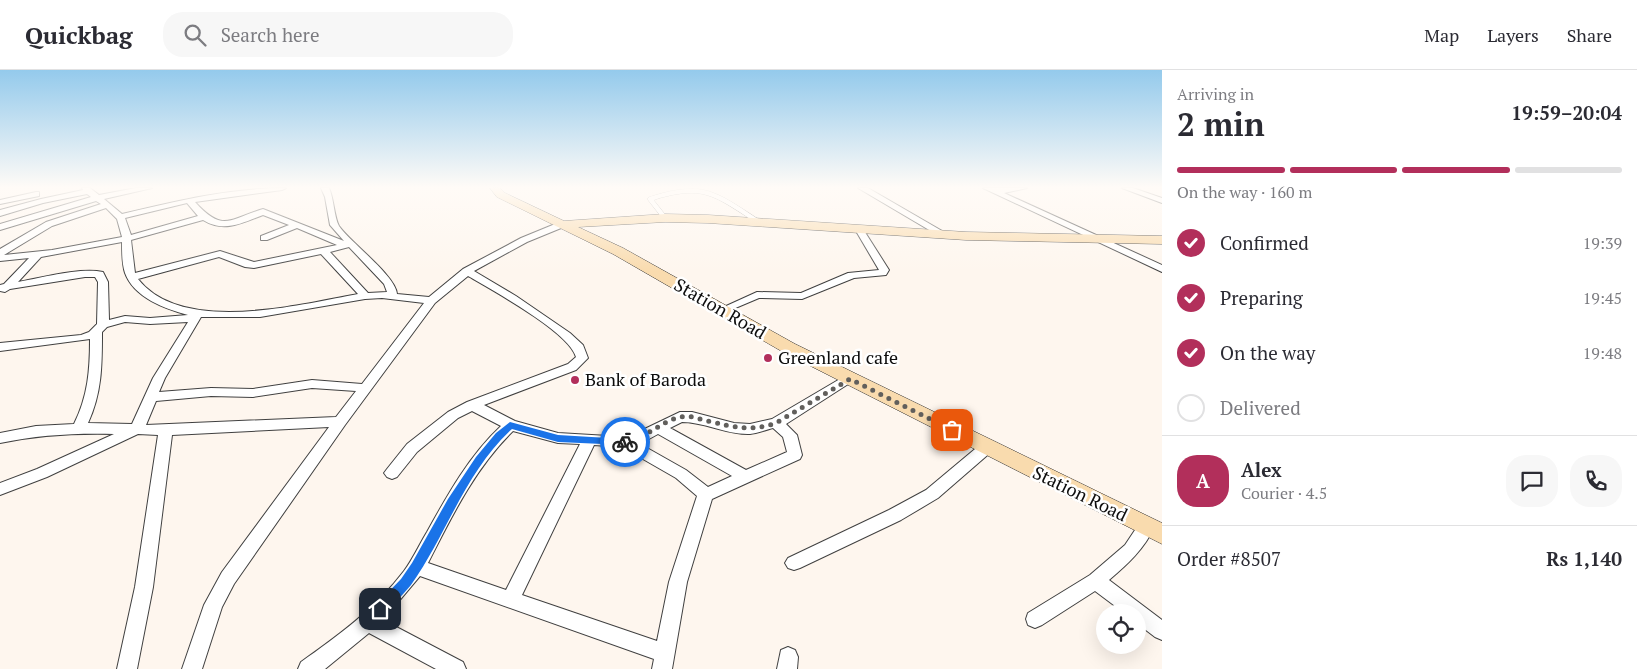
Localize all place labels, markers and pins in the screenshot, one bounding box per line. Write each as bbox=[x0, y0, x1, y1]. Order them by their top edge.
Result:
place label: Greenland cafe bbox=[778, 345, 898, 369]
marker: Greenland cafe bbox=[762, 352, 774, 364]
place label: Bank of Baroda bbox=[585, 367, 706, 391]
marker: Bank of Baroda bbox=[569, 374, 581, 386]
pin bbox=[931, 409, 973, 451]
pin bbox=[359, 588, 401, 630]

